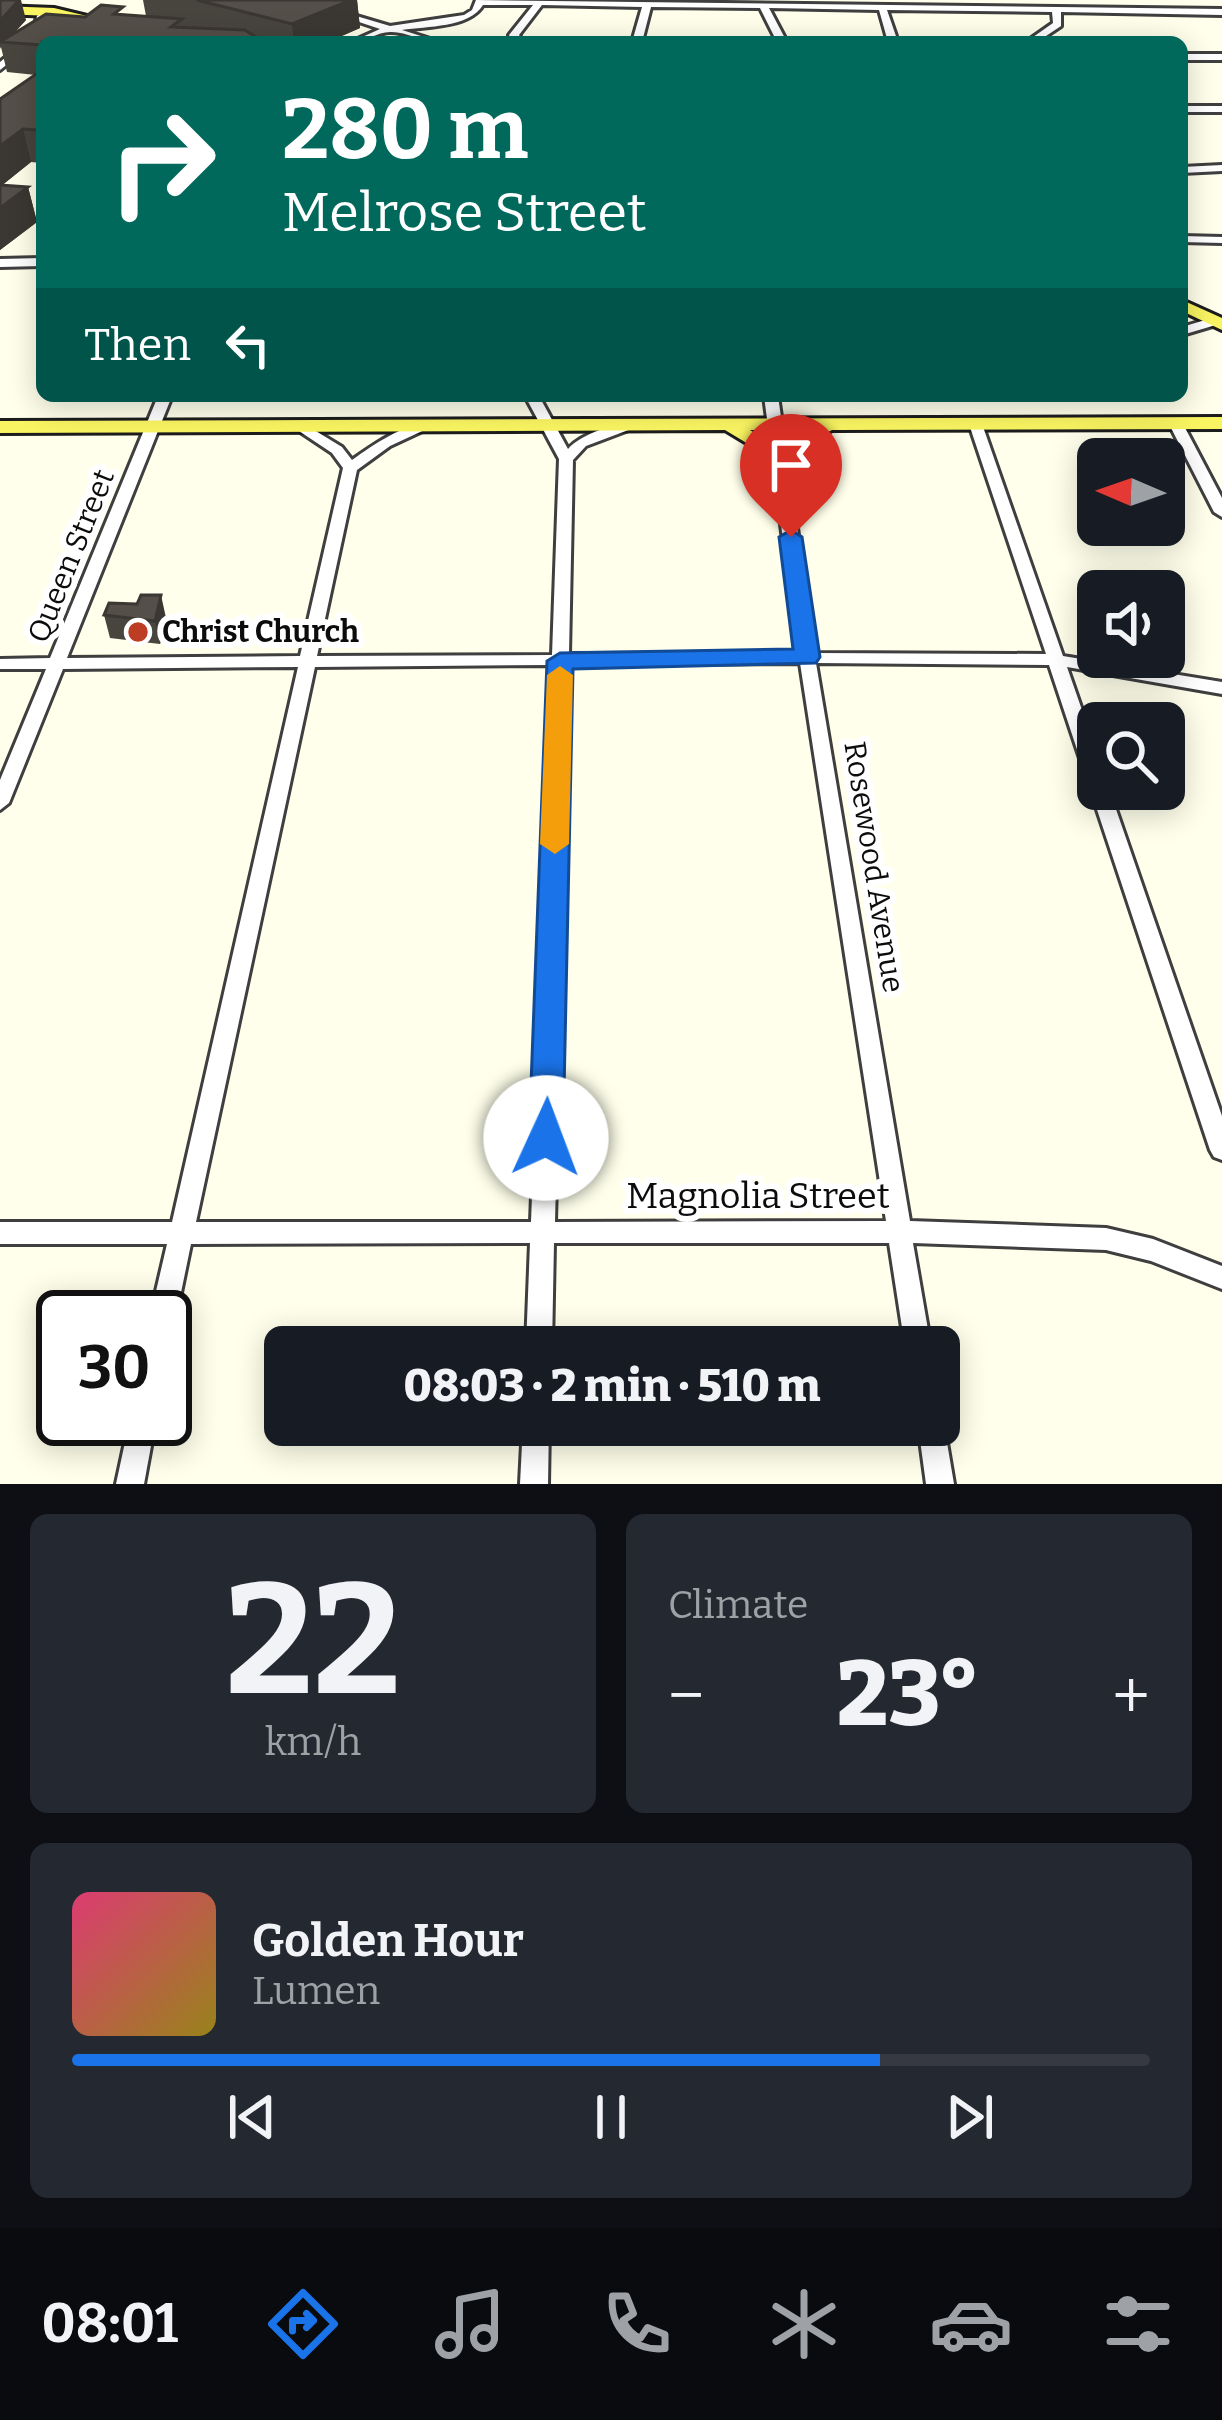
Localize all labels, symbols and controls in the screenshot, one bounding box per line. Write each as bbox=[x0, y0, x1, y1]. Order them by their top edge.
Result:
text: 280 m bbox=[282, 79, 528, 180]
icon: right bbox=[84, 84, 240, 240]
text: Melrose Street bbox=[282, 181, 647, 245]
icon: left bbox=[215, 312, 281, 378]
text: Then bbox=[84, 318, 191, 372]
pin bbox=[740, 414, 842, 537]
icon: arrive bbox=[758, 432, 824, 498]
north arrow bbox=[1077, 438, 1185, 546]
map controls bbox=[1077, 438, 1185, 810]
street label: Queen Street bbox=[20, 464, 122, 648]
button: sound bbox=[1077, 570, 1185, 678]
place label: Christ Church bbox=[162, 614, 359, 650]
marker: Christ Church bbox=[125, 619, 151, 645]
button: search bbox=[1077, 702, 1185, 810]
street label: Rosewood Avenue bbox=[836, 739, 912, 995]
position arrow bbox=[483, 1075, 609, 1201]
street label: Magnolia Street bbox=[626, 1174, 890, 1218]
speed limit sign: 30 bbox=[36, 1290, 192, 1446]
text: 08:03 · 2 min · 510 m bbox=[404, 1359, 820, 1413]
text: 22 bbox=[225, 1547, 401, 1734]
text: Climate bbox=[668, 1582, 808, 1628]
text: 23° bbox=[837, 1641, 980, 1749]
text: − bbox=[668, 1656, 704, 1735]
text: + bbox=[1112, 1656, 1150, 1735]
text: km/h bbox=[265, 1719, 361, 1765]
text: Golden Hour bbox=[252, 1914, 524, 1968]
text: Lumen bbox=[252, 1968, 380, 2014]
icon: previous bbox=[219, 2084, 285, 2150]
icon: pause bbox=[578, 2084, 644, 2150]
icon: next bbox=[937, 2084, 1003, 2150]
icon: directions bbox=[261, 2282, 345, 2366]
icon: music bbox=[428, 2282, 512, 2366]
icon: phone bbox=[595, 2282, 679, 2366]
icon: climate bbox=[762, 2282, 846, 2366]
icon: car bbox=[929, 2282, 1013, 2366]
icon: filters bbox=[1096, 2282, 1180, 2366]
text: 08:01 bbox=[42, 2292, 178, 2356]

